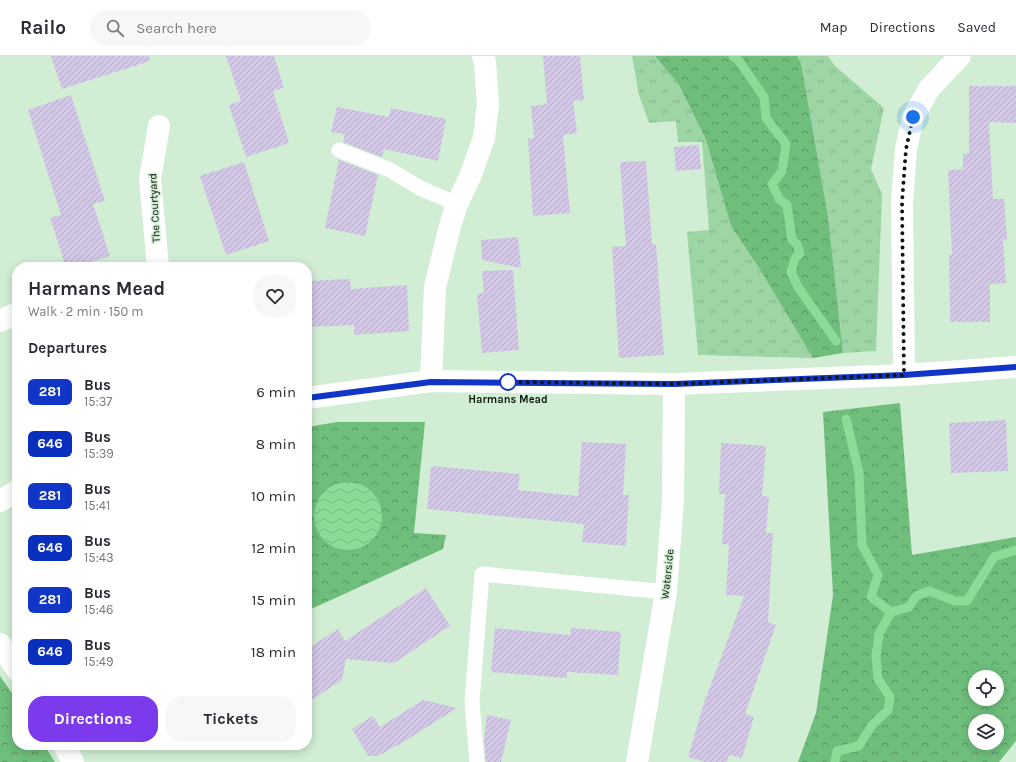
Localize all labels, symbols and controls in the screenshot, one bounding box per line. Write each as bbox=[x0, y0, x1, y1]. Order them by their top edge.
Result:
search box bbox=[90, 10, 370, 46]
text: Railo bbox=[20, 17, 66, 39]
icon: search bbox=[104, 17, 126, 39]
text: Search here bbox=[136, 19, 217, 37]
text: Map bbox=[820, 19, 848, 36]
text: Directions bbox=[870, 19, 935, 36]
text: Saved bbox=[957, 19, 996, 36]
your location bbox=[903, 107, 923, 127]
street label: The Courtyard bbox=[146, 173, 163, 243]
button: heart bbox=[254, 275, 296, 317]
text: Harmans Mead bbox=[28, 278, 165, 300]
text: Walk · 2 min · 150 m bbox=[28, 304, 143, 319]
text: Departures bbox=[28, 339, 107, 357]
marker: Harmans Mead bbox=[499, 373, 517, 391]
text: Bus bbox=[84, 376, 111, 394]
text: 281 bbox=[39, 383, 61, 400]
text: 6 min bbox=[256, 383, 296, 401]
place label: Harmans Mead bbox=[468, 393, 548, 406]
text: 15:37 bbox=[84, 394, 112, 409]
text: Bus bbox=[84, 428, 111, 446]
text: 646 bbox=[37, 435, 63, 452]
text: 8 min bbox=[256, 435, 296, 453]
text: 15:39 bbox=[84, 446, 114, 461]
text: Bus bbox=[84, 480, 111, 498]
text: 281 bbox=[39, 487, 61, 504]
text: 10 min bbox=[251, 487, 296, 505]
text: 15:41 bbox=[84, 498, 110, 513]
text: Bus bbox=[84, 532, 111, 550]
text: 646 bbox=[37, 539, 63, 556]
text: 12 min bbox=[251, 539, 296, 557]
street label: Waterside bbox=[658, 548, 677, 600]
text: 15:43 bbox=[84, 550, 114, 565]
text: Bus bbox=[84, 584, 111, 602]
text: 281 bbox=[39, 591, 61, 608]
text: 15 min bbox=[251, 591, 296, 609]
text: 15:46 bbox=[84, 602, 113, 617]
text: Bus bbox=[84, 636, 111, 654]
text: 646 bbox=[37, 643, 63, 660]
text: 18 min bbox=[251, 643, 296, 661]
text: 15:49 bbox=[84, 654, 113, 669]
map controls bbox=[968, 670, 1004, 750]
button: locate bbox=[968, 670, 1004, 706]
button: Directions bbox=[28, 696, 158, 742]
button: Tickets bbox=[166, 696, 296, 742]
button: layers bbox=[968, 714, 1004, 750]

